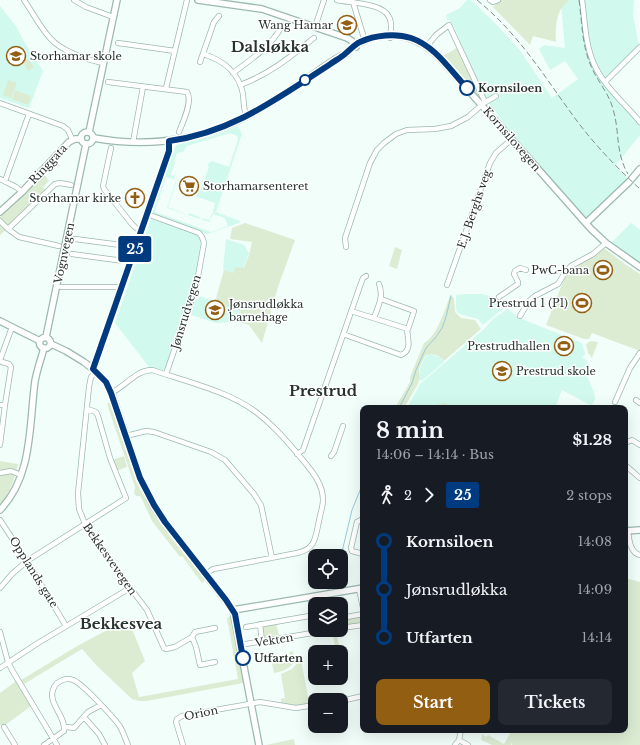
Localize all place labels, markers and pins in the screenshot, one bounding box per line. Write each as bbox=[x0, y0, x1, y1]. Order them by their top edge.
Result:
school or university icon: Wang Hamar bbox=[336, 14, 358, 36]
place label: Wang Hamar bbox=[257, 18, 334, 32]
school or university icon: Storhamar skole bbox=[5, 45, 27, 67]
place label: Storhamar skole bbox=[30, 49, 122, 63]
unlabelled marker bbox=[299, 74, 311, 86]
marker: Kornsiloen bbox=[459, 80, 475, 96]
place label: Kornsiloen bbox=[478, 81, 542, 95]
supermarket icon: Storhamarsenteret bbox=[178, 175, 200, 197]
place label: Storhamarsenteret bbox=[203, 179, 309, 193]
church icon: Storhamar kirke bbox=[124, 187, 146, 209]
place label: Storhamar kirke bbox=[29, 191, 121, 205]
sports icon: PwC-bana bbox=[592, 259, 614, 281]
place label: PwC-bana bbox=[531, 263, 590, 277]
sports icon: Prestrud 1 (P1) bbox=[571, 292, 593, 314]
place label: Prestrud 1 (P1) bbox=[489, 296, 568, 310]
place label: Jønsrudløkka barnehage bbox=[227, 297, 304, 324]
school or university icon: Jønsrudløkka barnehage bbox=[204, 299, 226, 321]
sports icon: Prestrudhallen bbox=[553, 335, 575, 357]
place label: Prestrudhallen bbox=[467, 339, 550, 353]
school or university icon: Prestrud skole bbox=[491, 360, 513, 382]
place label: Prestrud skole bbox=[516, 364, 596, 378]
marker: Utfarten bbox=[235, 650, 251, 666]
place label: Utfarten bbox=[254, 651, 303, 665]

